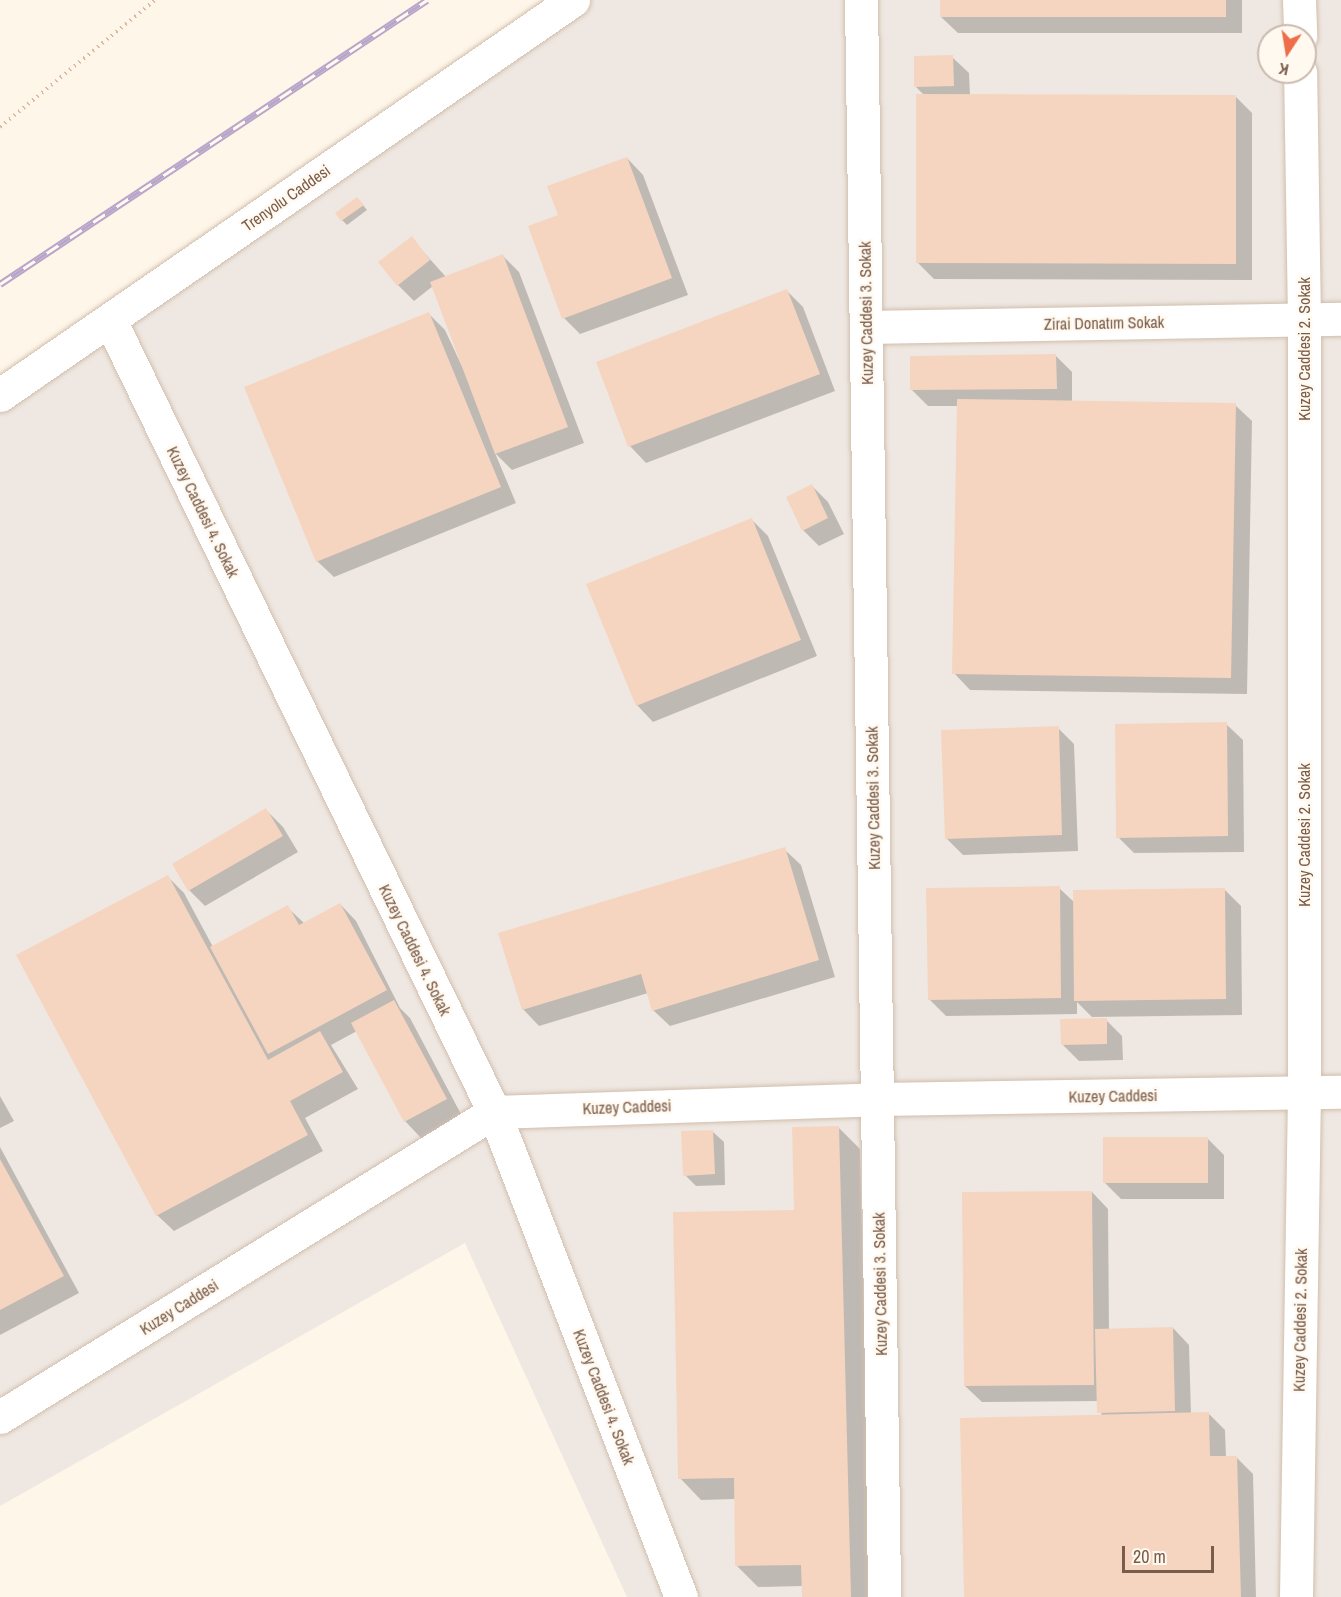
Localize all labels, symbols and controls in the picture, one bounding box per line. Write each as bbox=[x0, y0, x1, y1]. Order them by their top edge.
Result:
north arrow bbox=[1257, 24, 1317, 84]
text: K bbox=[1277, 58, 1291, 81]
street label: Trenyolu Caddesi bbox=[238, 161, 334, 235]
street label: Kuzey Caddesi 3. Sokak bbox=[855, 241, 877, 385]
street label: Kuzey Caddesi 2. Sokak bbox=[1294, 277, 1314, 421]
street label: Zirai Donatım Sokak bbox=[1044, 312, 1164, 334]
street label: Kuzey Caddesi 4. Sokak bbox=[163, 443, 243, 581]
street label: Kuzey Caddesi 3. Sokak bbox=[862, 726, 884, 870]
street label: Kuzey Caddesi 2. Sokak bbox=[1294, 763, 1314, 907]
street label: Kuzey Caddesi 4. Sokak bbox=[375, 881, 455, 1019]
street label: Kuzey Caddesi bbox=[1068, 1086, 1158, 1106]
street label: Kuzey Caddesi bbox=[582, 1096, 672, 1118]
street label: Kuzey Caddesi 3. Sokak bbox=[869, 1212, 891, 1356]
street label: Kuzey Caddesi 2. Sokak bbox=[1289, 1248, 1311, 1392]
street label: Kuzey Caddesi bbox=[136, 1275, 222, 1339]
street label: Kuzey Caddesi 4. Sokak bbox=[569, 1326, 639, 1468]
scale bar bbox=[1125, 1534, 1216, 1572]
text: 20 m bbox=[1133, 1544, 1166, 1569]

